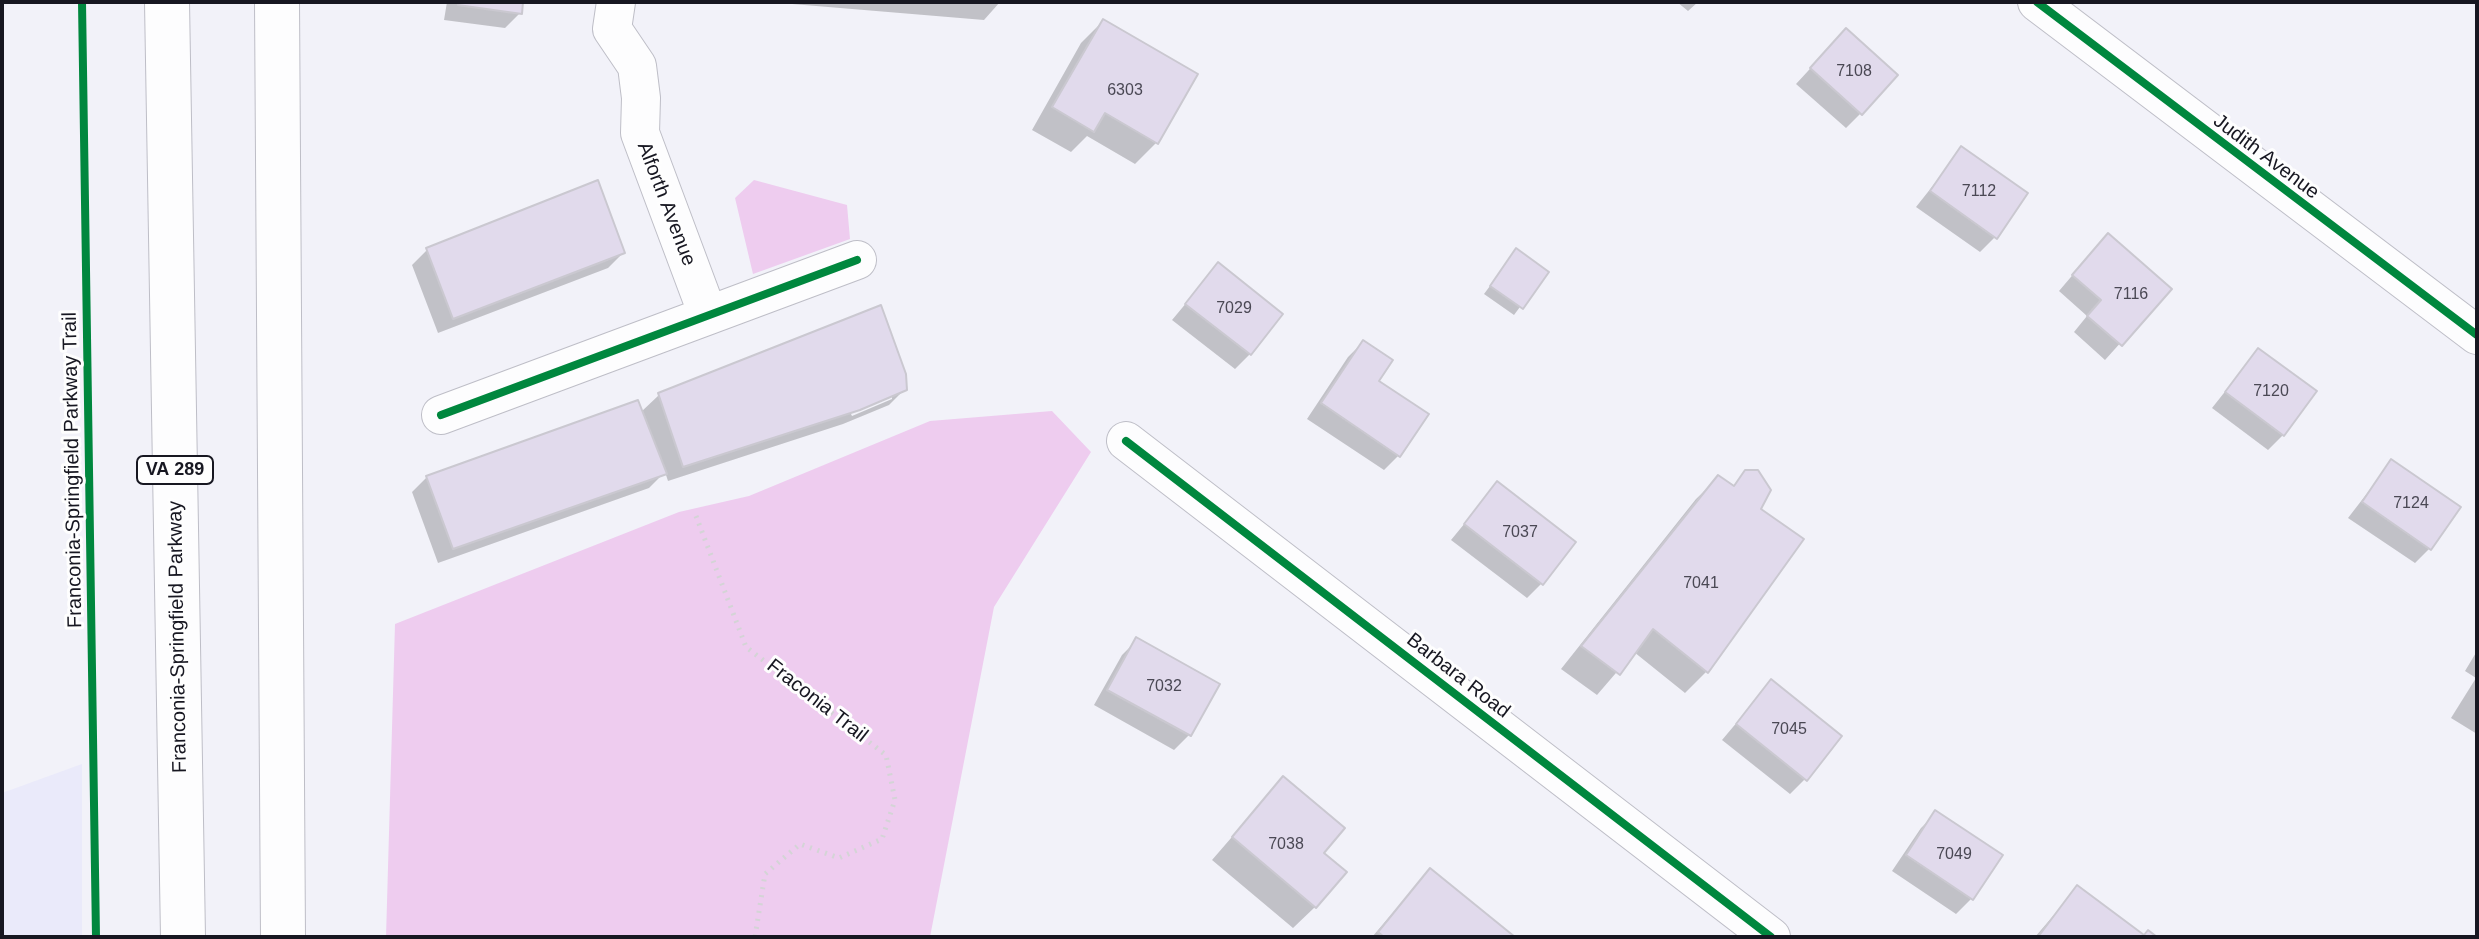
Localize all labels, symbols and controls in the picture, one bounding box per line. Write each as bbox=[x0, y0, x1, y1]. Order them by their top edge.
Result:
house number: 7108 bbox=[1836, 62, 1872, 82]
house number: 6303 bbox=[1107, 81, 1143, 101]
street label: Judith Avenue bbox=[2208, 109, 2324, 205]
street label: Alforth Avenue bbox=[631, 139, 701, 269]
house number: 7112 bbox=[1962, 182, 1996, 202]
house number: 7116 bbox=[2114, 285, 2148, 305]
house number: 7029 bbox=[1216, 299, 1252, 319]
street label: Franconia-Springfield Parkway Trail bbox=[58, 312, 88, 628]
house number: 7120 bbox=[2253, 382, 2289, 402]
road number: VA 289 bbox=[137, 456, 213, 484]
house number: 7124 bbox=[2393, 494, 2429, 514]
street label: Franconia-Springfield Parkway bbox=[164, 501, 192, 773]
house number: 7037 bbox=[1502, 523, 1538, 543]
house number: 7041 bbox=[1683, 574, 1719, 594]
street label: Barbara Road bbox=[1402, 628, 1514, 724]
street label: Fraconia Trail bbox=[762, 654, 872, 748]
house number: 7032 bbox=[1146, 677, 1182, 697]
house number: 7045 bbox=[1771, 720, 1807, 740]
house number: 7038 bbox=[1268, 835, 1304, 855]
house number: 7049 bbox=[1936, 845, 1972, 865]

